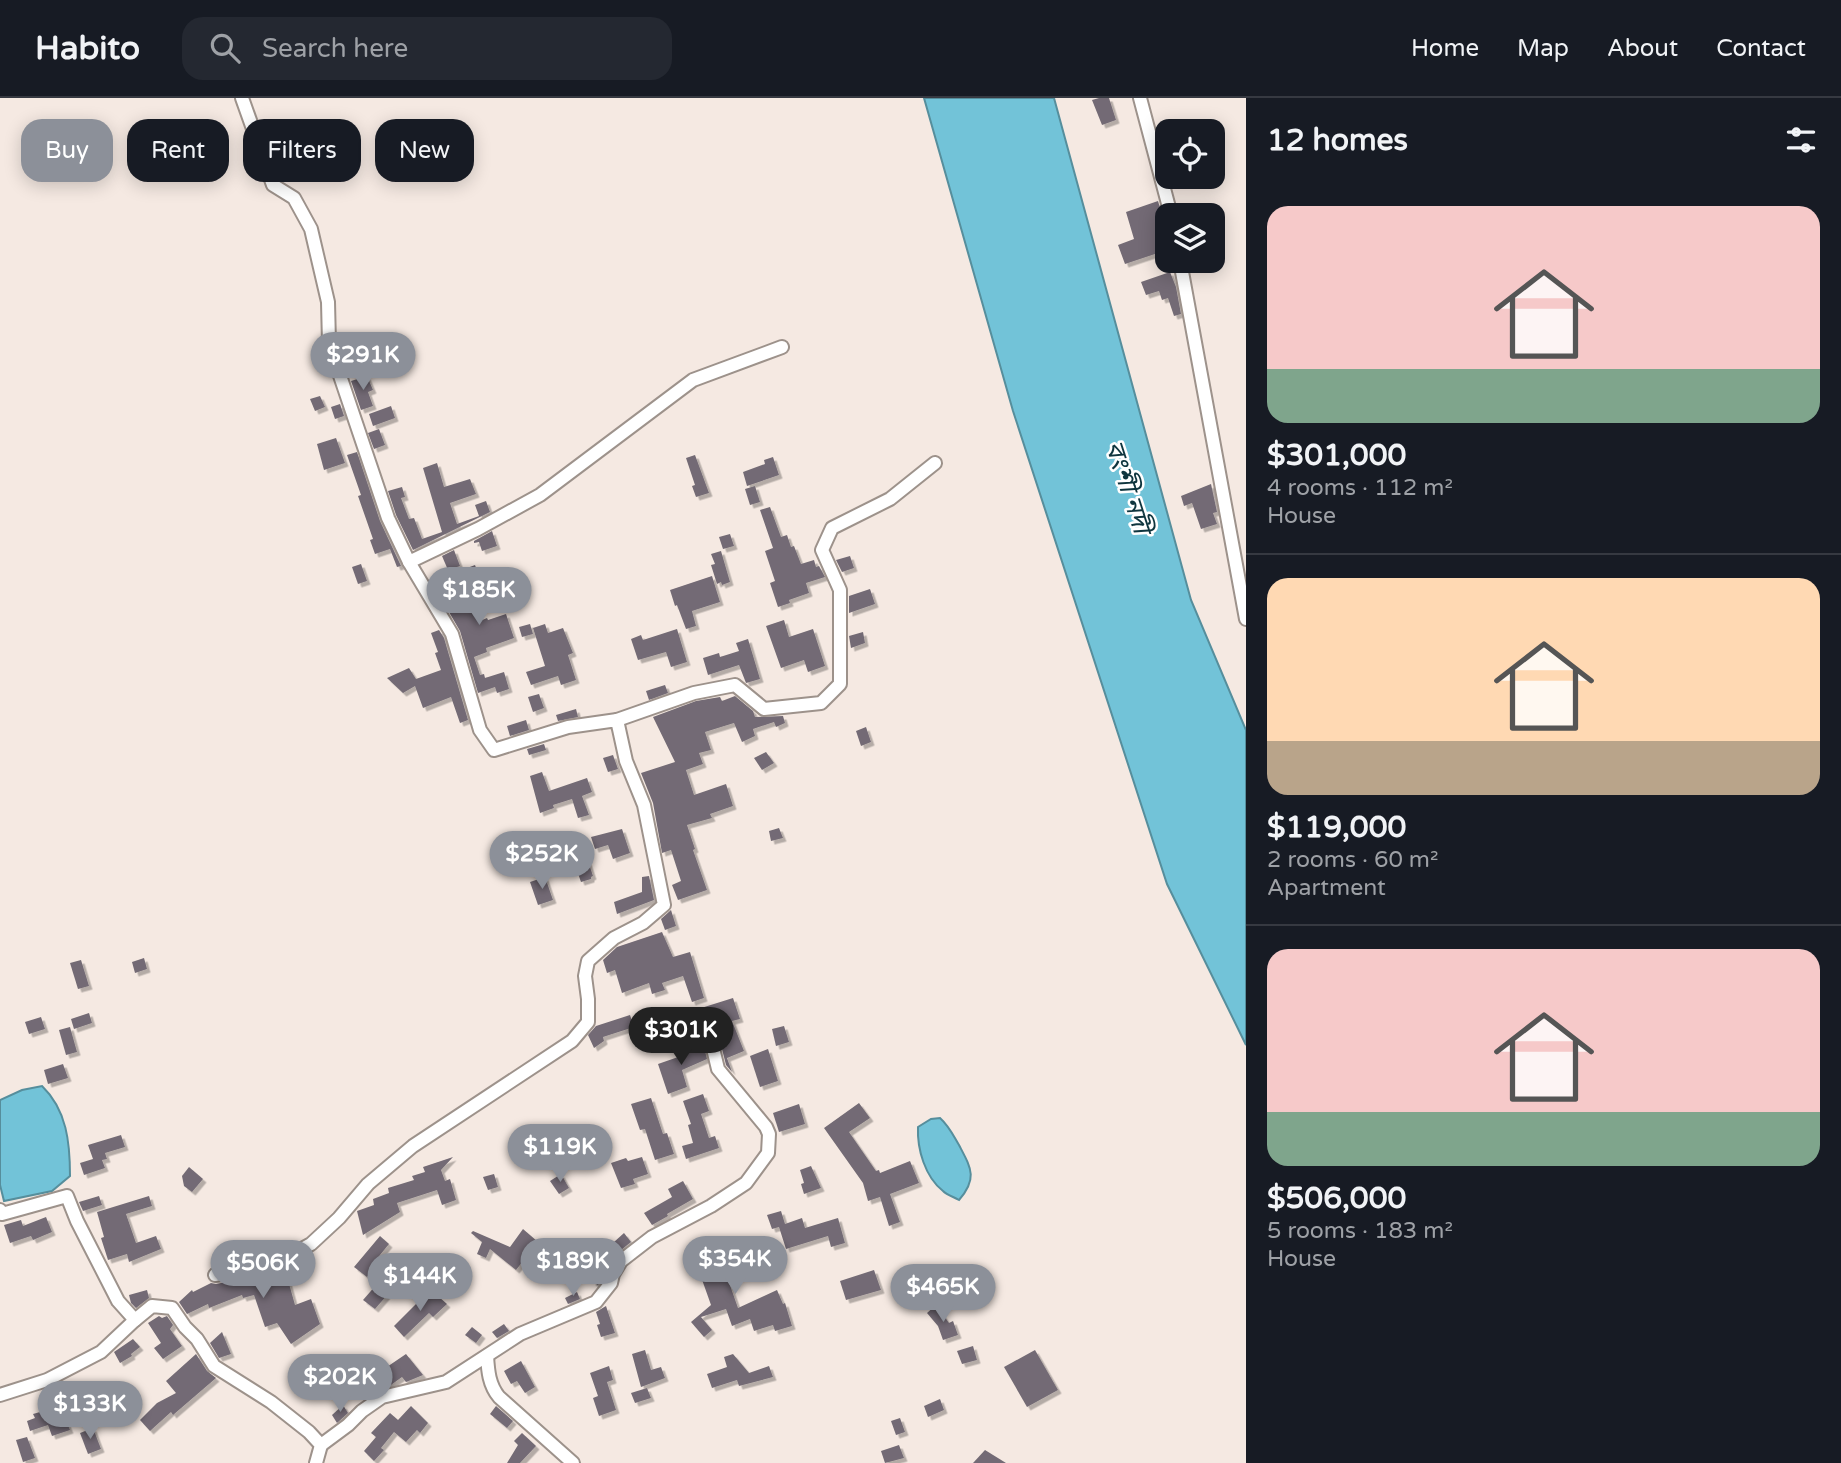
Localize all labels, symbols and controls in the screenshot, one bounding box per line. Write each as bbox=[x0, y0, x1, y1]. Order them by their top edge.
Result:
search box bbox=[182, 17, 672, 80]
text: Habito bbox=[35, 29, 140, 68]
icon: search bbox=[206, 29, 244, 67]
text: Search here bbox=[262, 33, 408, 64]
text: Home bbox=[1411, 34, 1479, 63]
text: Map bbox=[1517, 34, 1569, 63]
text: About bbox=[1607, 34, 1678, 63]
text: Contact bbox=[1716, 34, 1806, 63]
chip: Buy bbox=[21, 119, 113, 182]
chip: Rent bbox=[127, 119, 229, 182]
chip: Filters bbox=[243, 119, 361, 182]
chip: New bbox=[375, 119, 474, 182]
map controls bbox=[1155, 119, 1225, 273]
button: locate bbox=[1155, 119, 1225, 189]
icon: filters bbox=[1782, 121, 1820, 159]
text: 12 homes bbox=[1267, 122, 1408, 159]
button: layers bbox=[1155, 203, 1225, 273]
icon: home bbox=[1481, 251, 1607, 377]
pin: $291K bbox=[314, 332, 412, 392]
text: $291K bbox=[327, 341, 399, 369]
water label: বংশী নদী bbox=[1099, 437, 1159, 542]
text: $301,000 bbox=[1267, 437, 1406, 474]
text: 4 rooms · 112 m² bbox=[1267, 474, 1453, 502]
text: House bbox=[1267, 502, 1336, 530]
pin: $185K bbox=[430, 568, 528, 627]
text: $185K bbox=[443, 576, 515, 604]
icon: home bbox=[1481, 623, 1607, 749]
text: $119,000 bbox=[1267, 809, 1406, 846]
pin: $252K bbox=[493, 832, 591, 891]
text: $252K bbox=[506, 840, 578, 868]
text: 2 rooms · 60 m² bbox=[1267, 846, 1438, 874]
text: Apartment bbox=[1267, 874, 1386, 902]
icon: home bbox=[1481, 994, 1607, 1120]
pin: $301K bbox=[632, 1007, 730, 1067]
text: $301K bbox=[645, 1016, 717, 1044]
pin: $119K bbox=[511, 1124, 609, 1184]
text: $119K bbox=[524, 1133, 596, 1161]
text: $506,000 bbox=[1267, 1180, 1406, 1217]
text: 5 rooms · 183 m² bbox=[1267, 1217, 1453, 1245]
pin: $354K bbox=[686, 1236, 784, 1296]
pin: $189K bbox=[524, 1238, 622, 1298]
pin: $506K bbox=[214, 1240, 312, 1300]
text: $354K bbox=[699, 1245, 771, 1273]
text: House bbox=[1267, 1245, 1336, 1273]
text: $189K bbox=[537, 1247, 609, 1275]
text: $506K bbox=[227, 1249, 299, 1277]
pin: $144K bbox=[371, 1254, 469, 1313]
text: $144K bbox=[384, 1262, 456, 1290]
pin: $465K bbox=[894, 1264, 992, 1324]
text: $465K bbox=[907, 1273, 979, 1301]
pin: $202K bbox=[291, 1354, 389, 1414]
text: $202K bbox=[304, 1363, 376, 1391]
pin: $133K bbox=[41, 1382, 139, 1441]
text: $133K bbox=[54, 1390, 126, 1418]

